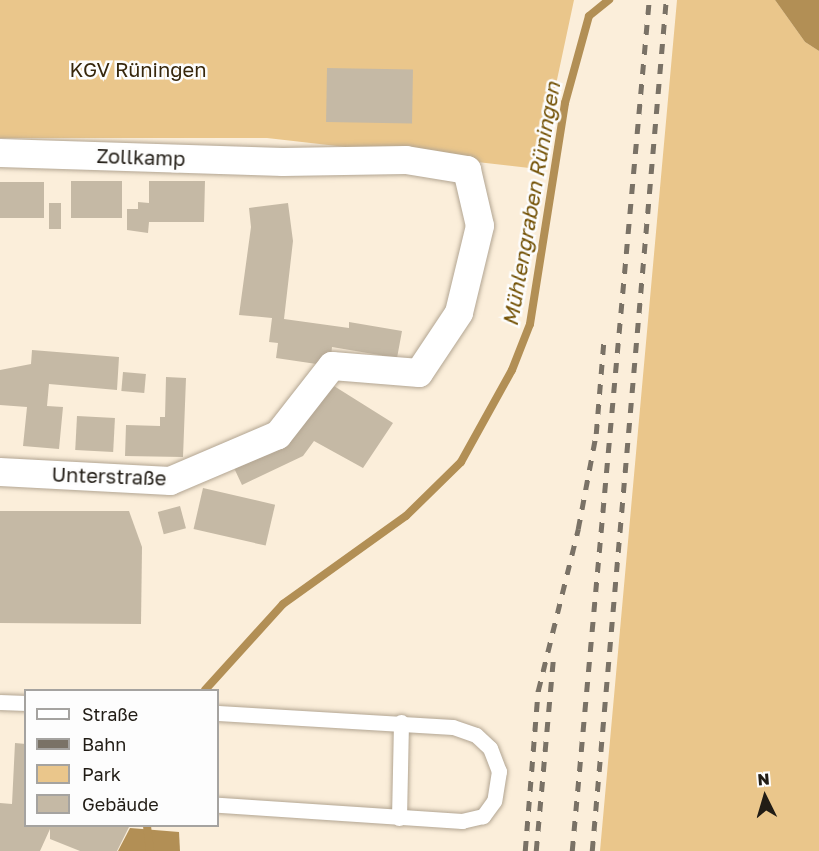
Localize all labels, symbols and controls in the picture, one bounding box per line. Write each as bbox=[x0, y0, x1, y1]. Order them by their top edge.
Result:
park label: KGV Rüningen bbox=[70, 57, 206, 81]
water label: Mühlengraben Rüningen bbox=[497, 80, 565, 328]
street label: Zollkamp bbox=[96, 143, 186, 171]
street label: Unterstraße bbox=[51, 462, 167, 490]
legend bbox=[24, 689, 219, 827]
text: Straße bbox=[82, 703, 138, 725]
text: Bahn bbox=[82, 733, 126, 755]
text: Park bbox=[82, 763, 121, 785]
north arrow bbox=[735, 767, 795, 827]
text: N bbox=[756, 769, 770, 790]
text: Gebäude bbox=[82, 793, 159, 815]

